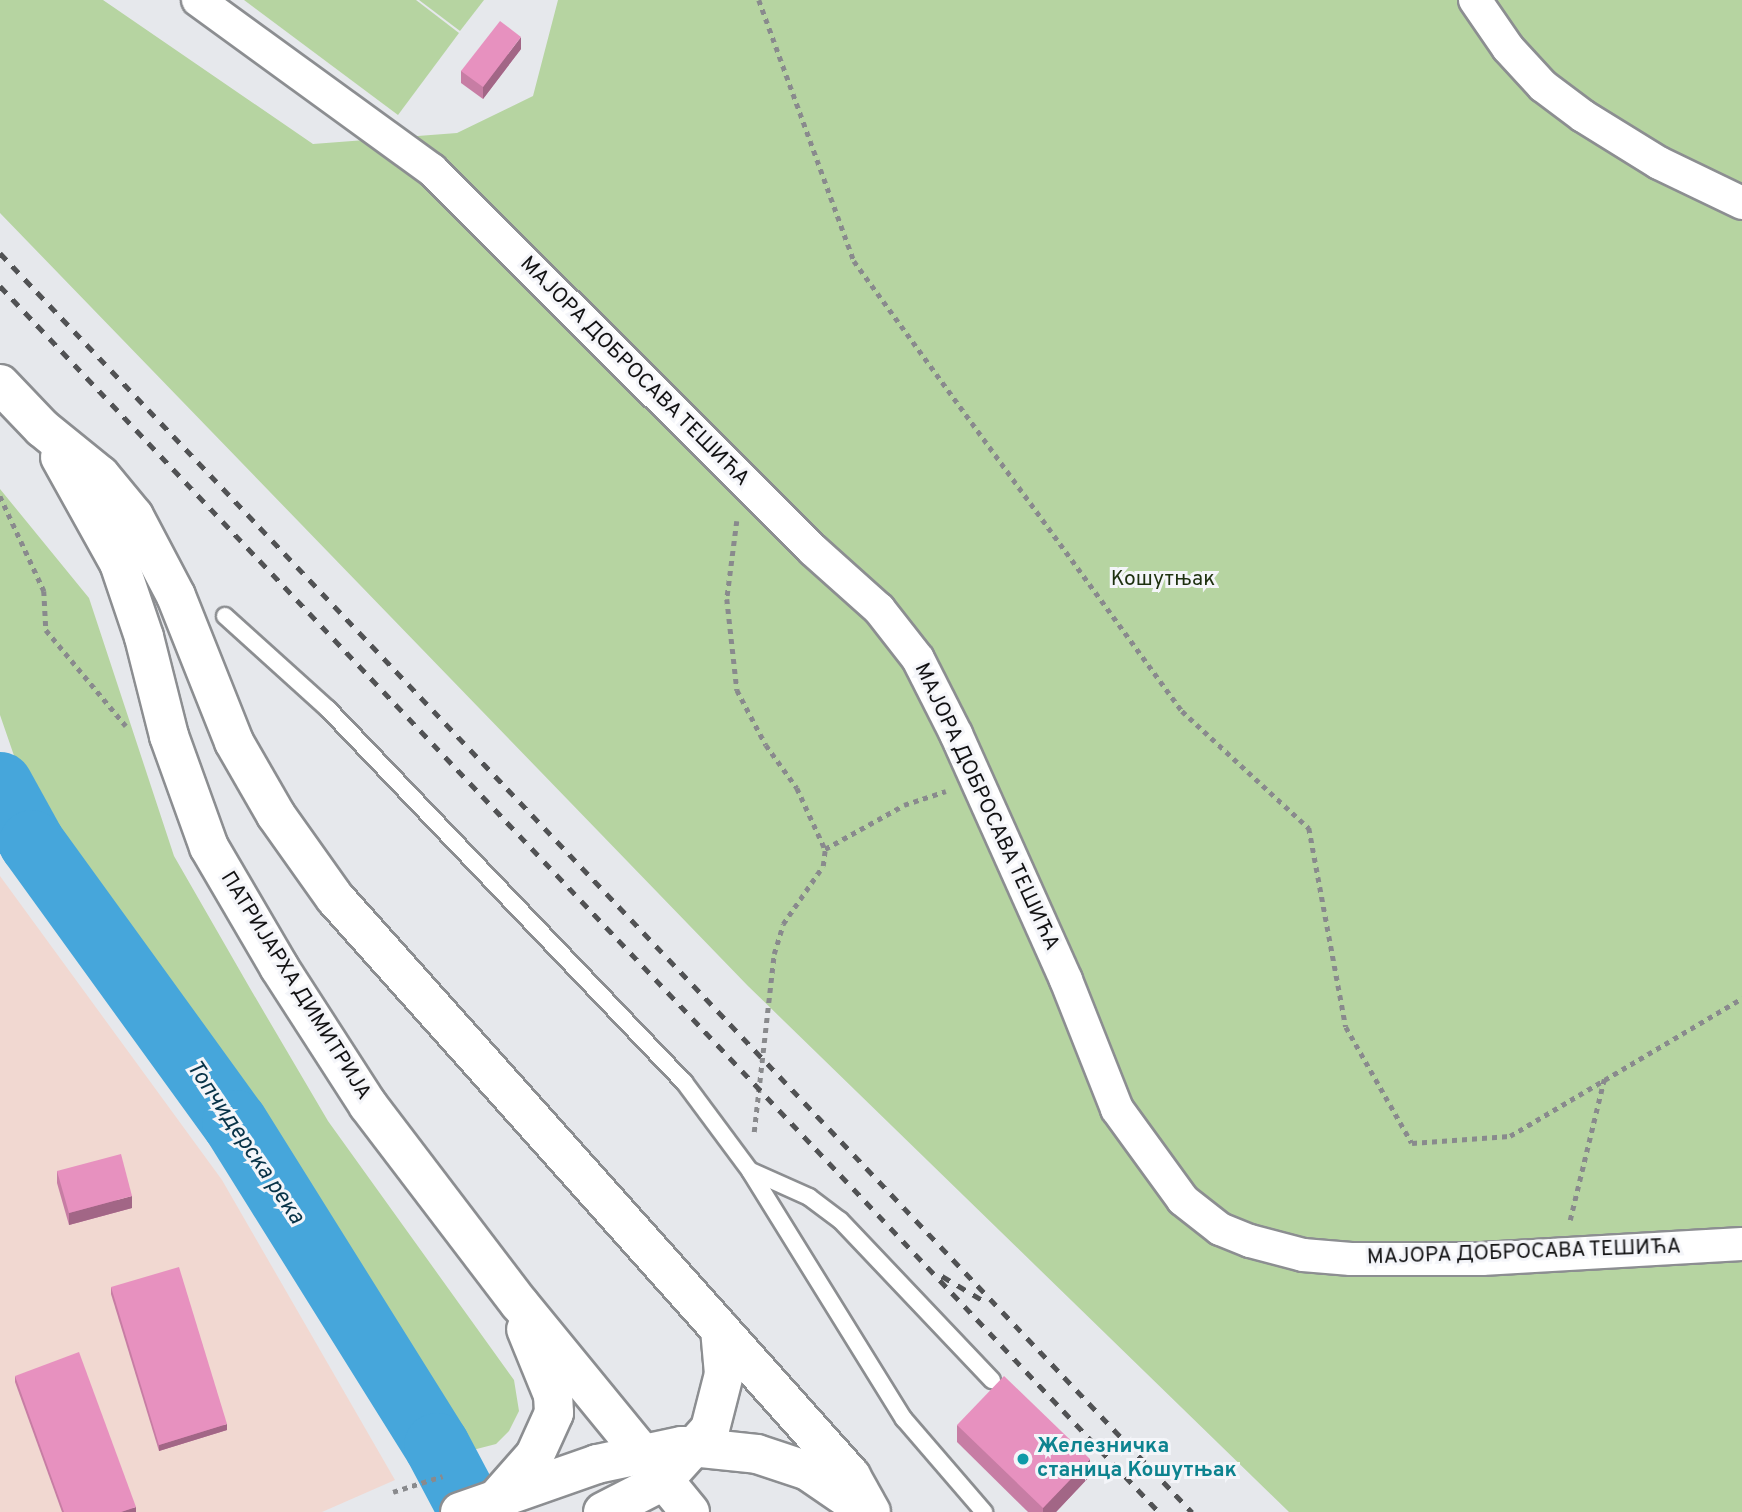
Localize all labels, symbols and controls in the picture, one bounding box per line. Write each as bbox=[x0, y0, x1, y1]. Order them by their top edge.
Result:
street label: МАЈОРА ДОБРОСАВА ТЕШИЋА bbox=[513, 251, 755, 493]
park label: Кошутњак bbox=[1111, 567, 1215, 593]
street label: МАЈОРА ДОБРОСАВА ТЕШИЋА bbox=[908, 658, 1064, 956]
street label: ПАТРИЈАРХА ДИМИТРИЈА bbox=[214, 867, 376, 1105]
water label: Топчидерска река bbox=[179, 1056, 309, 1230]
street label: МАЈОРА ДОБРОСАВА ТЕШИЋА bbox=[1365, 1235, 1683, 1271]
place label: Железничка станица Кошутњак bbox=[1037, 1434, 1237, 1484]
marker: Железничка станица Кошутњак bbox=[1015, 1451, 1031, 1467]

